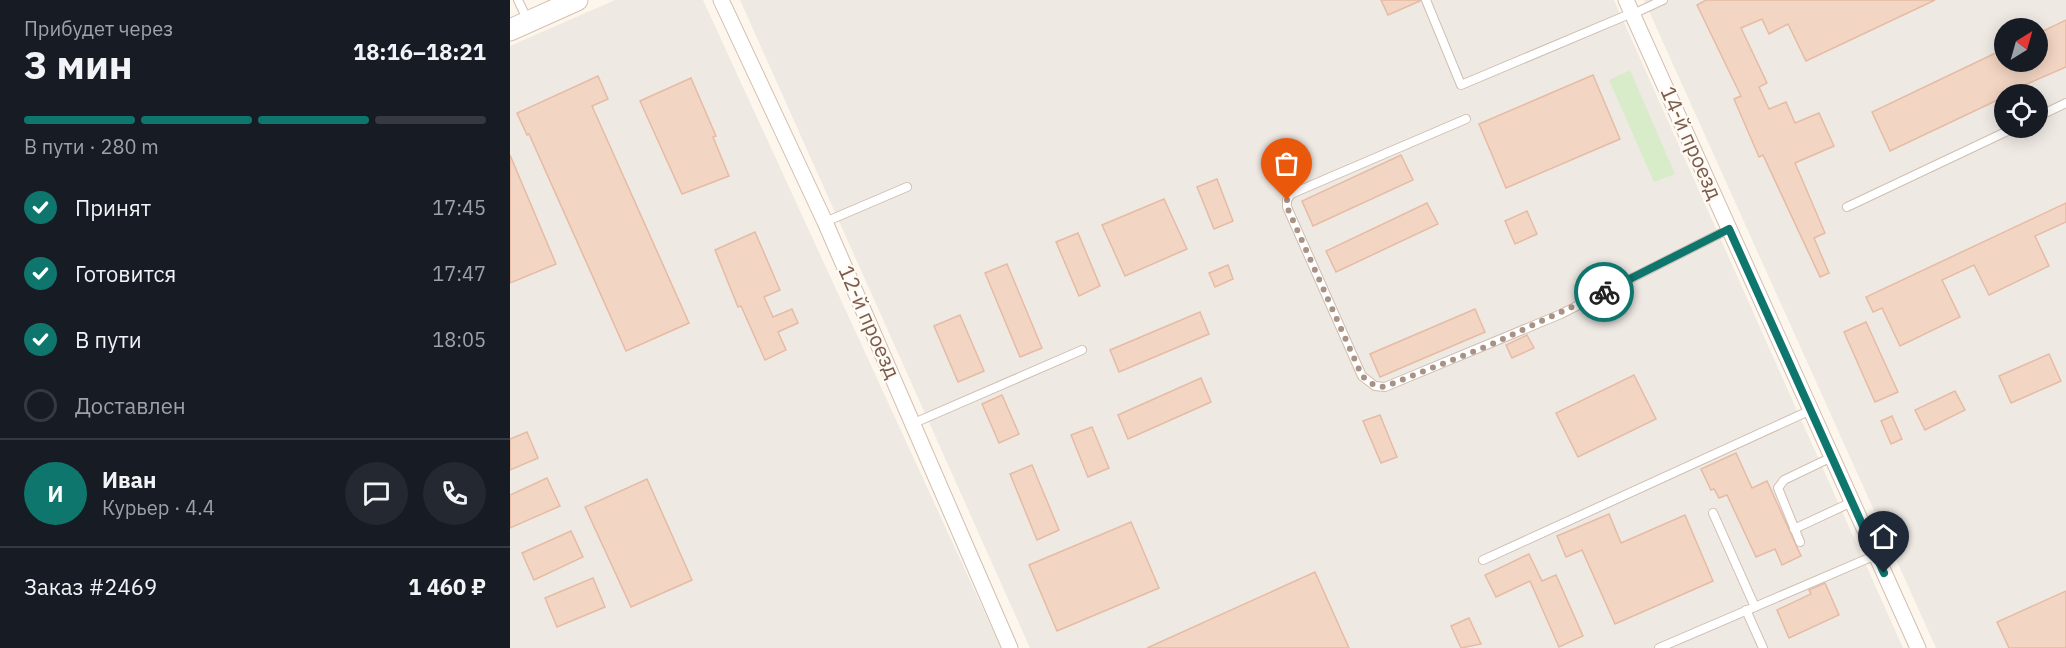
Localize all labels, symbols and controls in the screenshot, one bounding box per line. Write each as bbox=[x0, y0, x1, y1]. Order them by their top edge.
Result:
text: Прибудет через bbox=[24, 15, 173, 42]
north arrow bbox=[1994, 18, 2048, 72]
map controls bbox=[1994, 18, 2048, 138]
text: 18:16–18:21 bbox=[353, 37, 486, 66]
text: 3 мин bbox=[24, 39, 133, 90]
street label: 14-й проезд bbox=[1654, 81, 1729, 204]
button: locate bbox=[1994, 84, 2048, 138]
text: В пути · 280 m bbox=[24, 133, 159, 160]
pin bbox=[1261, 138, 1312, 200]
icon: bag bbox=[1270, 147, 1303, 180]
icon: check bbox=[24, 191, 57, 224]
text: Принят bbox=[75, 193, 151, 222]
text: 17:45 bbox=[432, 194, 486, 221]
icon: check bbox=[24, 257, 57, 290]
text: Готовится bbox=[75, 259, 176, 288]
text: 17:47 bbox=[432, 260, 486, 287]
street label: 12-й проезд bbox=[832, 260, 907, 383]
courier bbox=[1574, 262, 1634, 322]
icon: bike bbox=[1588, 276, 1621, 309]
icon: check bbox=[24, 323, 57, 356]
text: В пути bbox=[75, 325, 142, 354]
text: 18:05 bbox=[432, 326, 486, 353]
text: Доставлен bbox=[75, 391, 186, 420]
button: chat bbox=[345, 462, 408, 525]
button: phone bbox=[423, 462, 486, 525]
text: Иван bbox=[102, 465, 157, 494]
text: И bbox=[48, 479, 63, 508]
text: Курьер · 4.4 bbox=[102, 494, 215, 521]
pin bbox=[1858, 511, 1909, 573]
icon: home bbox=[1867, 520, 1900, 553]
text: Заказ #2469 bbox=[24, 572, 157, 601]
text: 1 460 ₽ bbox=[408, 572, 486, 601]

